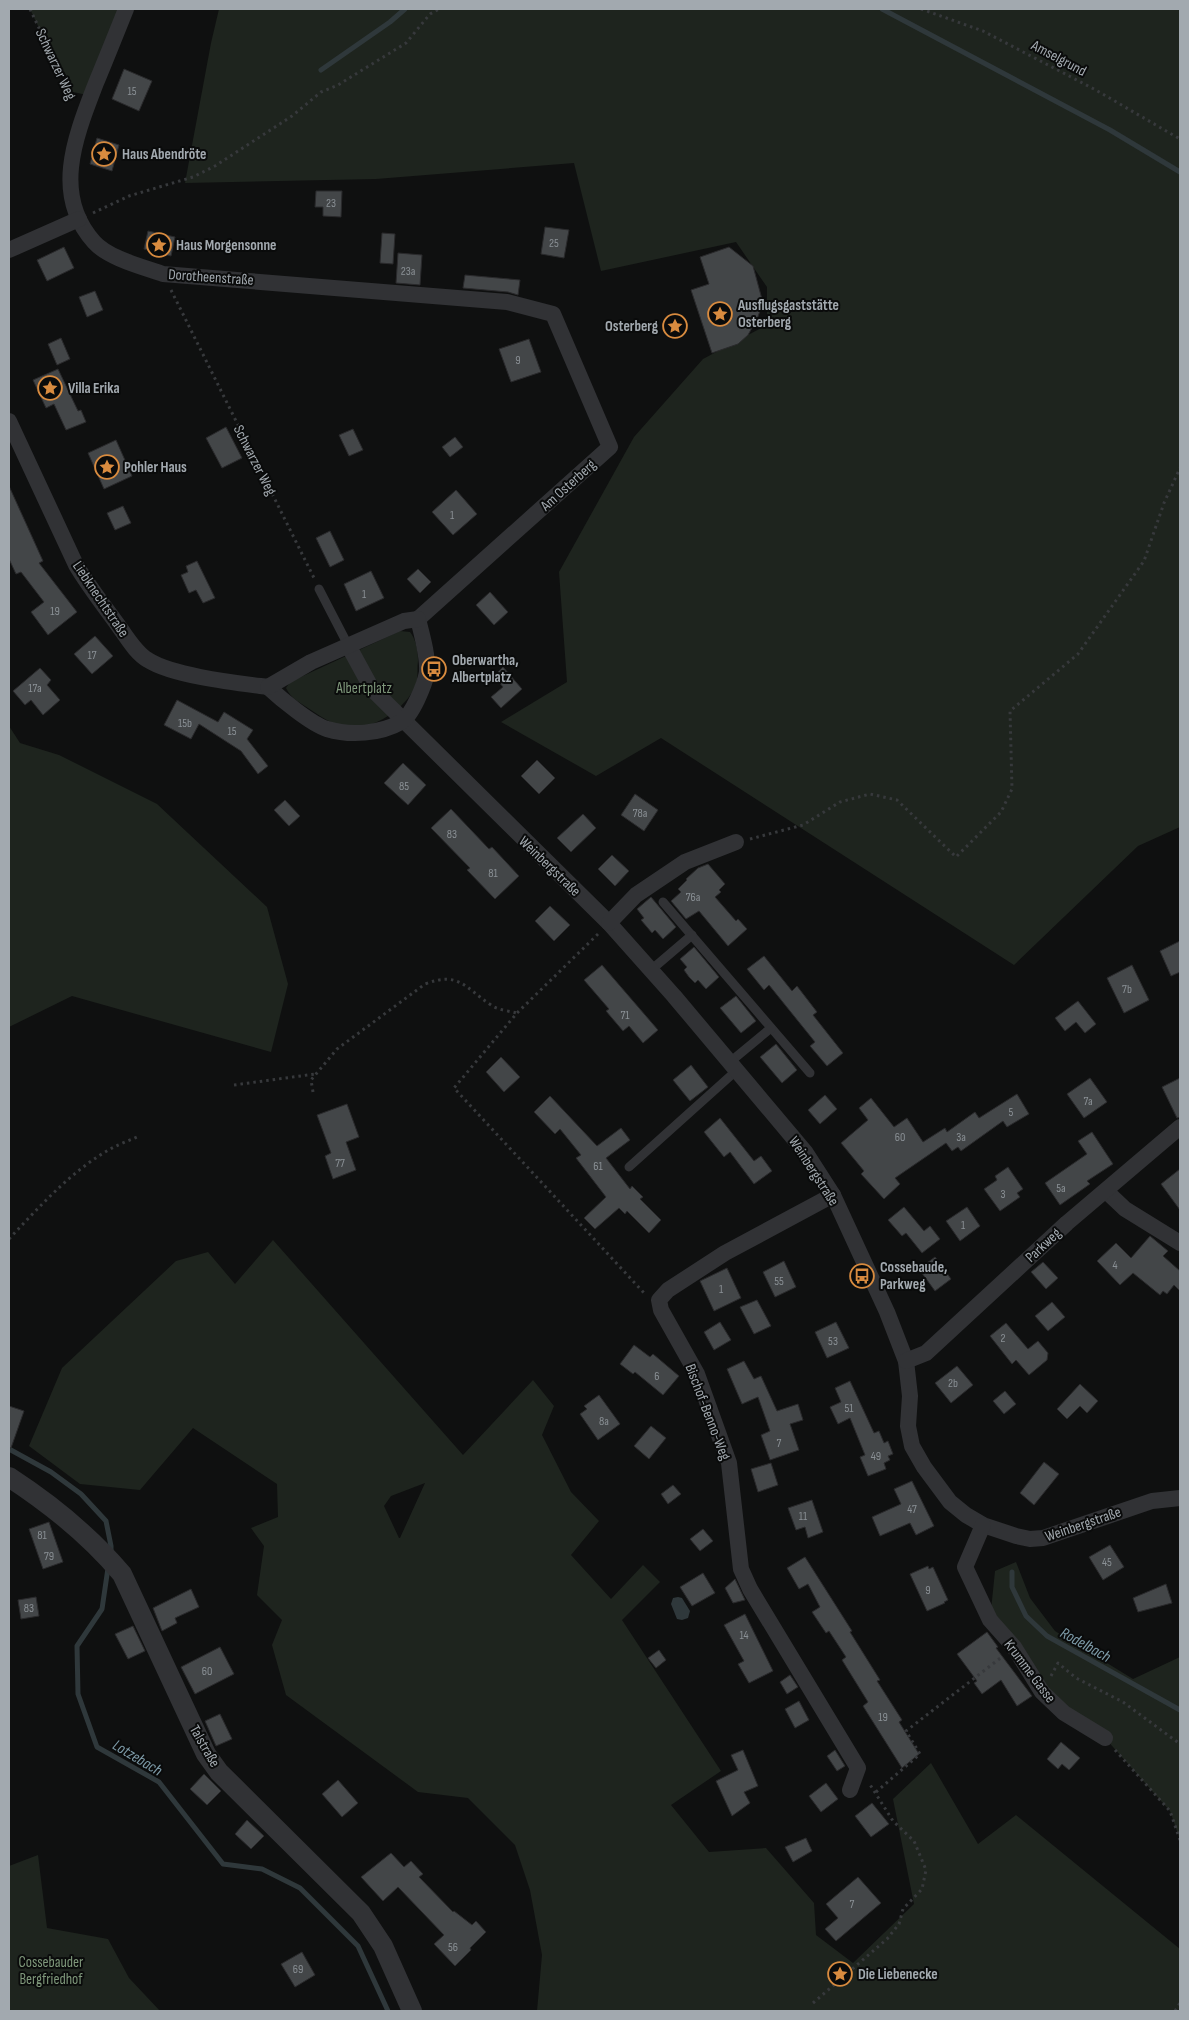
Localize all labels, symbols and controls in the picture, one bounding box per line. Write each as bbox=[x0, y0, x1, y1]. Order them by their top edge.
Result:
street label: Schwarzer Weg bbox=[31, 25, 80, 103]
street label: Amselgrund bbox=[1027, 36, 1090, 81]
house number: 15 bbox=[127, 84, 137, 99]
place icon: Haus Abendröte bbox=[91, 141, 117, 167]
place label: Haus Abendröte bbox=[122, 145, 206, 164]
house number: 23 bbox=[326, 196, 336, 211]
place icon: Haus Morgensonne bbox=[146, 232, 172, 258]
place label: Haus Morgensonne bbox=[176, 236, 276, 255]
house number: 25 bbox=[549, 236, 559, 251]
house number: 23a bbox=[401, 264, 416, 279]
street label: Dorotheenstraße bbox=[168, 265, 254, 290]
place label: Ausflugsgaststätte Osterberg bbox=[737, 296, 839, 332]
place icon: Ausflugsgaststätte Osterberg bbox=[707, 301, 733, 327]
place icon: Osterberg bbox=[662, 313, 688, 339]
place label: Osterberg bbox=[605, 317, 659, 336]
house number: 9 bbox=[515, 353, 521, 368]
place icon: Villa Erika bbox=[37, 375, 63, 401]
place label: Villa Erika bbox=[68, 379, 120, 398]
street label: Schwarzer Weg bbox=[229, 422, 280, 499]
place icon: Pohler Haus bbox=[94, 454, 120, 480]
street label: Am Osterberg bbox=[536, 455, 600, 516]
place label: Pohler Haus bbox=[124, 458, 187, 477]
house number: 1 bbox=[450, 508, 455, 523]
street label: Liebknechtstraße bbox=[68, 558, 133, 641]
house number: 1 bbox=[362, 587, 367, 602]
house number: 19 bbox=[50, 604, 60, 619]
house number: 17 bbox=[88, 648, 97, 663]
place label: Oberwartha, Albertplatz bbox=[451, 651, 519, 687]
bus stop icon: Oberwartha, Albertplatz bbox=[421, 656, 447, 682]
park label: Albertplatz bbox=[335, 679, 392, 698]
house number: 17a bbox=[28, 681, 42, 696]
house number: 15b bbox=[178, 716, 192, 731]
house number: 15 bbox=[227, 724, 237, 739]
house number: 85 bbox=[399, 779, 409, 794]
house number: 78a bbox=[633, 806, 648, 821]
house number: 83 bbox=[447, 827, 457, 842]
street label: Weinbergstraße bbox=[515, 832, 585, 901]
house number: 81 bbox=[488, 866, 499, 881]
house number: 76a bbox=[686, 890, 701, 905]
house number: 7b bbox=[1122, 982, 1132, 997]
house number: 71 bbox=[620, 1008, 630, 1023]
house number: 7a bbox=[1083, 1094, 1093, 1109]
house number: 5 bbox=[1009, 1105, 1014, 1120]
house number: 60 bbox=[895, 1130, 905, 1145]
house number: 3a bbox=[956, 1130, 966, 1145]
street label: Weinbergstraße bbox=[784, 1133, 843, 1210]
house number: 77 bbox=[335, 1156, 345, 1171]
house number: 61 bbox=[593, 1159, 604, 1174]
house number: 5a bbox=[1056, 1181, 1066, 1196]
house number: 3 bbox=[1000, 1187, 1006, 1202]
house number: 1 bbox=[961, 1218, 966, 1233]
street label: Parkweg bbox=[1021, 1224, 1065, 1267]
place label: Cossebaude, Parkweg bbox=[880, 1258, 948, 1294]
house number: 4 bbox=[1112, 1258, 1118, 1273]
bus stop icon: Cossebaude, Parkweg bbox=[849, 1263, 875, 1289]
house number: 55 bbox=[774, 1274, 784, 1289]
house number: 1 bbox=[719, 1282, 724, 1297]
house number: 2 bbox=[1001, 1331, 1006, 1346]
house number: 53 bbox=[828, 1334, 838, 1349]
street label: Bischof-Benno-Weg bbox=[680, 1361, 735, 1463]
house number: 6 bbox=[654, 1369, 660, 1384]
house number: 2b bbox=[948, 1376, 958, 1391]
house number: 51 bbox=[844, 1401, 854, 1416]
house number: 8a bbox=[599, 1414, 609, 1429]
house number: 7 bbox=[777, 1436, 782, 1451]
house number: 49 bbox=[871, 1449, 881, 1464]
house number: 47 bbox=[907, 1502, 917, 1517]
street label: Weinbergstraße bbox=[1043, 1503, 1124, 1546]
house number: 11 bbox=[799, 1509, 808, 1524]
house number: 81 bbox=[37, 1528, 48, 1543]
house number: 79 bbox=[44, 1549, 54, 1564]
house number: 45 bbox=[1102, 1555, 1112, 1570]
house number: 9 bbox=[925, 1583, 931, 1598]
house number: 83 bbox=[24, 1601, 34, 1616]
water label: Rodelbach bbox=[1057, 1624, 1114, 1667]
house number: 14 bbox=[739, 1628, 749, 1643]
street label: Krumme Gasse bbox=[1000, 1636, 1060, 1707]
house number: 60 bbox=[202, 1664, 212, 1679]
house number: 19 bbox=[878, 1710, 888, 1725]
street label: Talstraße bbox=[185, 1722, 224, 1771]
water label: Lotzebach bbox=[109, 1736, 166, 1781]
house number: 7 bbox=[850, 1897, 855, 1912]
house number: 56 bbox=[448, 1940, 458, 1955]
park label: Cossebauder Bergfriedhof bbox=[19, 1953, 84, 1989]
place icon: Die Liebenecke bbox=[827, 1961, 853, 1987]
house number: 69 bbox=[293, 1962, 303, 1977]
place label: Die Liebenecke bbox=[858, 1965, 938, 1984]

